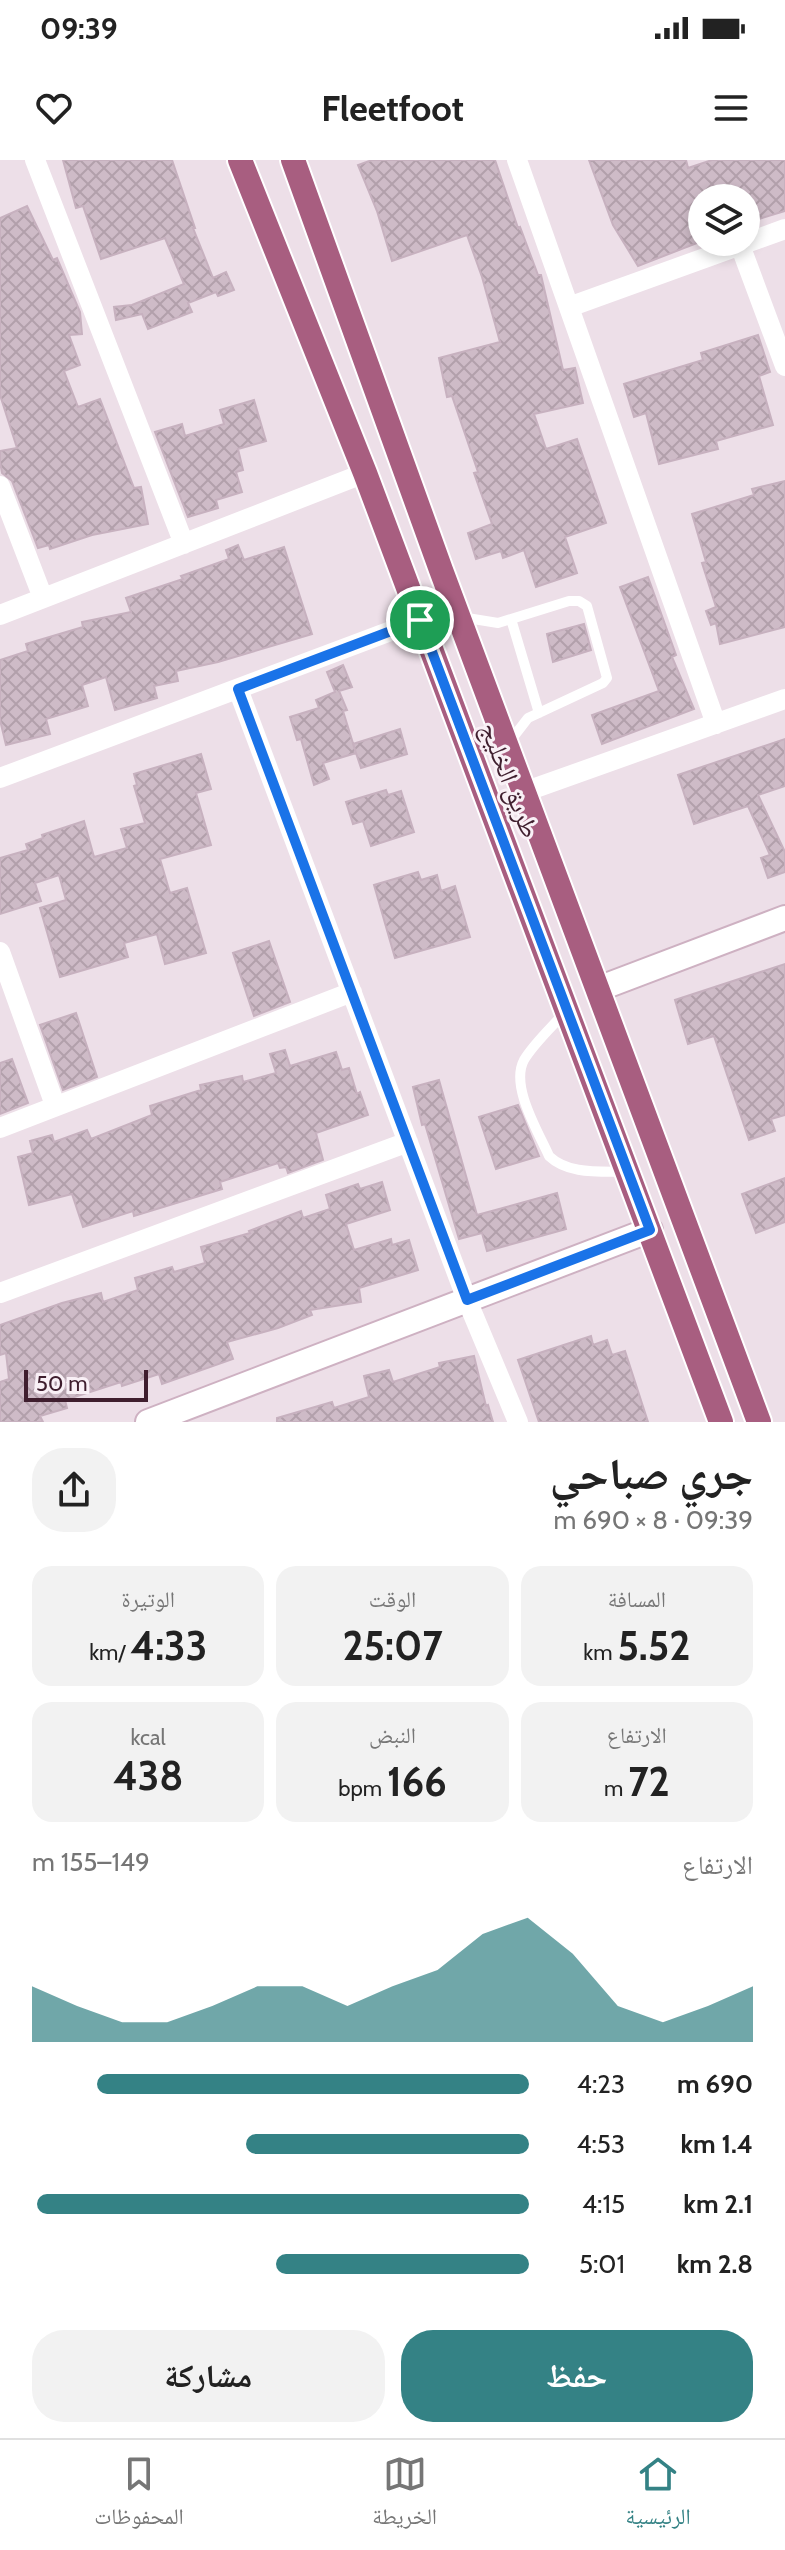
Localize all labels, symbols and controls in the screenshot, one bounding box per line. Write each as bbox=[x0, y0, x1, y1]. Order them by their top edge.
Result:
text: 09:39 bbox=[40, 10, 118, 47]
icon: heart bbox=[32, 86, 76, 130]
text: Fleetfoot bbox=[321, 86, 464, 130]
icon: menu bbox=[709, 86, 753, 130]
map controls bbox=[688, 184, 760, 256]
button: layers bbox=[688, 184, 760, 256]
pin bbox=[386, 586, 454, 654]
icon: arrive bbox=[398, 598, 442, 642]
street label: طريق الخليج bbox=[472, 718, 547, 843]
scale bar bbox=[24, 1366, 148, 1402]
text: 50 m bbox=[36, 1370, 88, 1397]
text: جري صباحي bbox=[550, 1447, 753, 1500]
button: share bbox=[32, 1448, 116, 1532]
text: 09:39 · 8 × 690 m bbox=[554, 1504, 753, 1536]
text: الوتيرة bbox=[121, 1586, 175, 1613]
text: الوقت bbox=[369, 1586, 416, 1613]
text: المسافة bbox=[608, 1586, 666, 1613]
text: 4:33 bbox=[130, 1621, 207, 1670]
text: 25:07 bbox=[342, 1621, 443, 1670]
text: 5.52 bbox=[617, 1621, 690, 1670]
text: /km bbox=[89, 1639, 130, 1666]
text: km bbox=[583, 1639, 617, 1666]
text: النبض bbox=[369, 1722, 416, 1749]
text: الارتفاع bbox=[607, 1722, 667, 1749]
text: kcal bbox=[131, 1724, 166, 1751]
text: 438 bbox=[113, 1751, 183, 1800]
text: 166 bbox=[387, 1757, 447, 1806]
text: 72 bbox=[628, 1757, 670, 1806]
text: bpm bbox=[338, 1775, 387, 1802]
text: m bbox=[604, 1775, 628, 1802]
text: 149–155 m bbox=[32, 1846, 150, 1878]
text: الارتفاع bbox=[682, 1849, 753, 1881]
text: 4:23 bbox=[577, 2068, 625, 2100]
text: 690 m bbox=[677, 2068, 753, 2100]
text: 4:53 bbox=[576, 2128, 625, 2160]
text: 1.4 km bbox=[680, 2128, 753, 2160]
text: 4:15 bbox=[582, 2188, 625, 2220]
text: 2.1 km bbox=[683, 2188, 753, 2220]
text: 5:01 bbox=[579, 2248, 625, 2280]
text: 2.8 km bbox=[677, 2248, 753, 2280]
button: مشاركة bbox=[32, 2330, 385, 2422]
button: حفظ bbox=[401, 2330, 753, 2422]
tab: المحفوظات bbox=[94, 2452, 184, 2538]
tab: الخريطة bbox=[372, 2452, 437, 2538]
tab: الرئيسية bbox=[626, 2452, 691, 2538]

